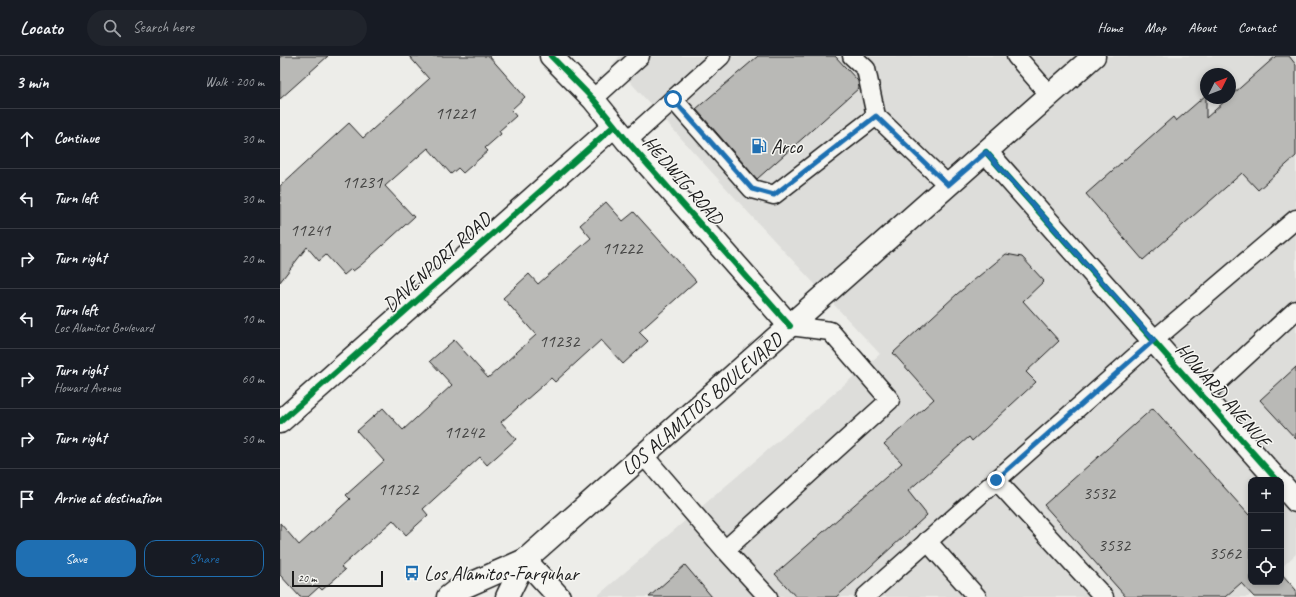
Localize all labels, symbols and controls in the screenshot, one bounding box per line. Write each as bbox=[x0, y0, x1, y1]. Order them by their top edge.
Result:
search box bbox=[87, 10, 367, 46]
text: Locato bbox=[20, 16, 63, 40]
icon: search bbox=[101, 17, 123, 39]
text: Search here bbox=[133, 18, 194, 37]
text: Home bbox=[1097, 19, 1123, 36]
text: Map bbox=[1145, 19, 1166, 36]
text: About bbox=[1188, 19, 1216, 36]
text: Contact bbox=[1238, 19, 1276, 36]
north arrow bbox=[1200, 68, 1236, 104]
text: 3 min bbox=[16, 72, 49, 93]
text: Walk · 200 m bbox=[205, 74, 264, 90]
route start bbox=[664, 90, 682, 108]
house number: 11221 bbox=[435, 102, 476, 124]
icon: ahead bbox=[16, 128, 38, 150]
text: Continue bbox=[54, 129, 99, 148]
street label: HEDWIG ROAD bbox=[637, 130, 730, 232]
text: 30 m bbox=[242, 131, 264, 147]
place label: Arco bbox=[771, 134, 803, 159]
fuel station icon: Arco bbox=[750, 137, 768, 155]
house number: 11231 bbox=[342, 171, 383, 193]
icon: left bbox=[16, 188, 38, 210]
text: Turn left bbox=[54, 189, 97, 208]
text: 30 m bbox=[242, 191, 264, 207]
street label: DAVENPORT ROAD bbox=[378, 206, 497, 317]
house number: 11241 bbox=[290, 219, 331, 241]
house number: 11222 bbox=[602, 237, 644, 259]
icon: right bbox=[16, 248, 38, 270]
text: Turn right bbox=[54, 249, 107, 268]
text: 20 m bbox=[242, 251, 264, 267]
text: Turn left bbox=[54, 301, 97, 320]
icon: left bbox=[16, 308, 38, 330]
text: 10 m bbox=[242, 311, 264, 327]
text: Los Alamitos Boulevard bbox=[54, 320, 154, 336]
street label: LOS ALAMITOS BOULEVARD bbox=[616, 326, 789, 481]
house number: 11232 bbox=[539, 330, 581, 352]
street label: HOWARD AVENUE bbox=[1170, 337, 1278, 455]
text: Turn right bbox=[54, 361, 107, 380]
icon: right bbox=[16, 368, 38, 390]
text: 60 m bbox=[242, 371, 264, 387]
text: Howard Avenue bbox=[54, 380, 121, 396]
house number: 11242 bbox=[444, 421, 486, 443]
icon: right bbox=[16, 428, 38, 450]
text: Turn right bbox=[54, 429, 107, 448]
text: 50 m bbox=[242, 431, 264, 447]
route end bbox=[987, 471, 1005, 489]
map controls bbox=[1248, 477, 1284, 585]
button: + bbox=[1248, 477, 1284, 513]
house number: 11252 bbox=[378, 478, 420, 500]
house number: 3532 bbox=[1083, 482, 1117, 504]
icon: arrive bbox=[16, 488, 38, 510]
text: Arrive at destination bbox=[54, 489, 161, 508]
button: − bbox=[1248, 513, 1284, 549]
house number: 3532 bbox=[1098, 534, 1132, 556]
button: Save bbox=[16, 540, 136, 577]
button: Share bbox=[144, 540, 264, 577]
house number: 3562 bbox=[1209, 542, 1243, 564]
button: locate bbox=[1248, 549, 1284, 585]
place label: Los Alamitos-Farquhar bbox=[424, 561, 580, 586]
bus stop icon: Los Alamitos-Farquhar bbox=[403, 564, 421, 582]
scale bar bbox=[292, 569, 383, 588]
text: 20 m bbox=[298, 571, 317, 585]

